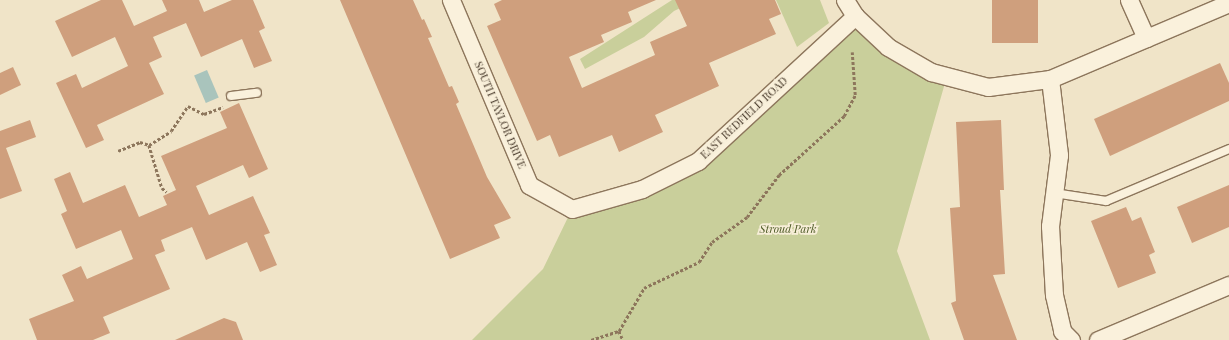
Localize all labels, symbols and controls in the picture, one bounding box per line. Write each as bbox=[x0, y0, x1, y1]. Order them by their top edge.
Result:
street label: SOUTH TAYLOR DRIVE bbox=[471, 59, 529, 171]
street label: EAST REDFIELD ROAD bbox=[698, 74, 790, 162]
park label: Stroud Park bbox=[759, 222, 817, 236]

